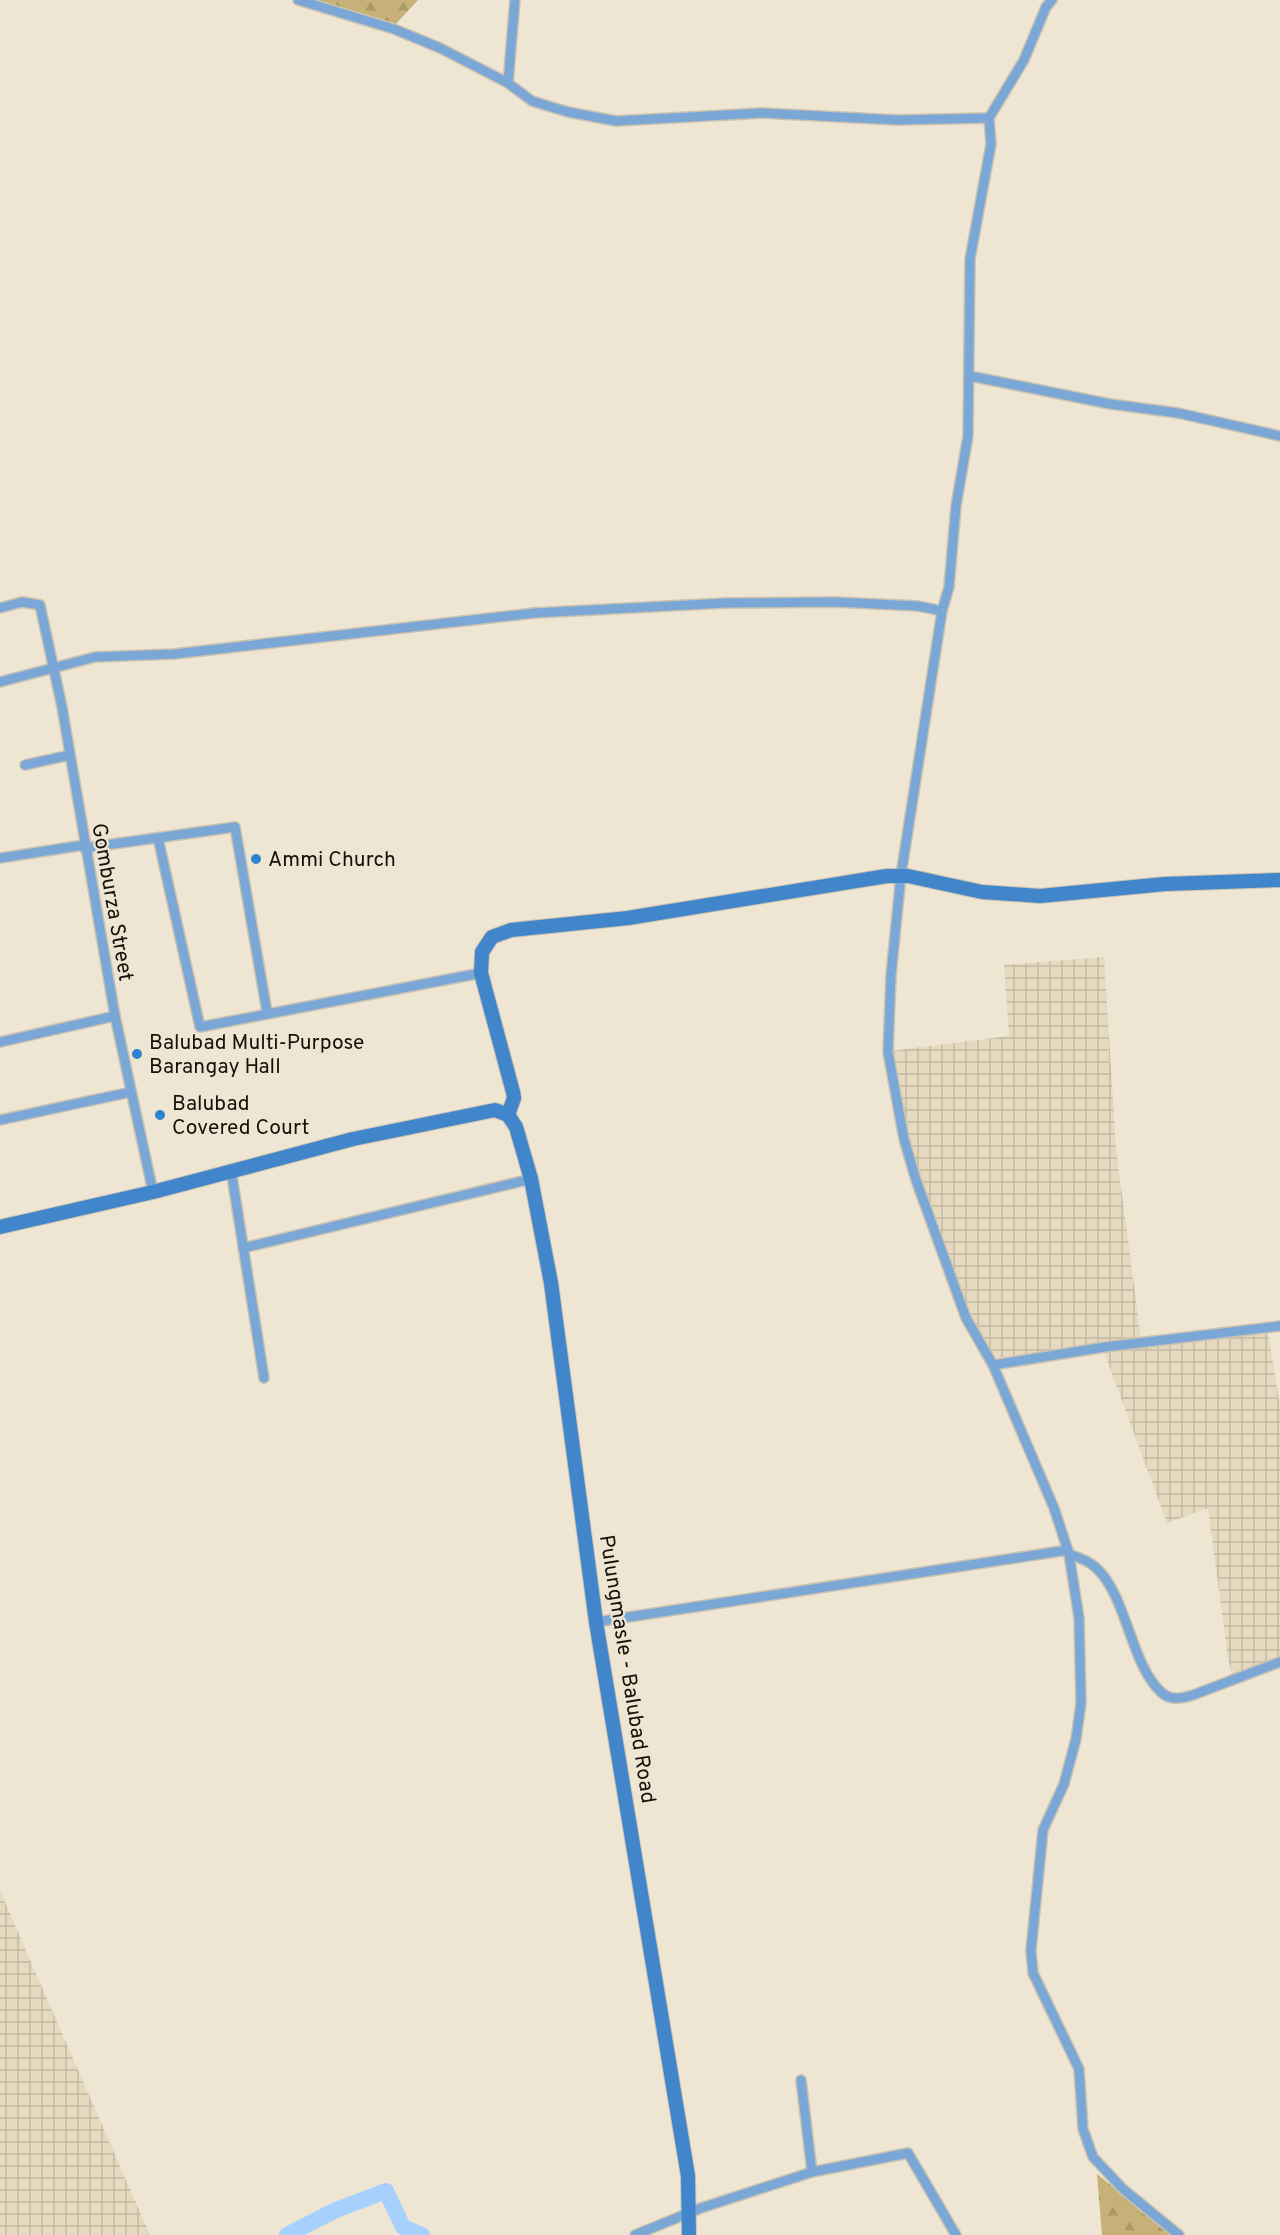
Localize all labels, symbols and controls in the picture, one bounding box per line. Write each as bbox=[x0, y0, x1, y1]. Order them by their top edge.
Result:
street label: Gomburza Street bbox=[84, 821, 139, 983]
place label: Ammi Church bbox=[268, 847, 396, 874]
marker: Ammi Church bbox=[249, 852, 263, 866]
place label: Balubad Multi-Purpose Barangay Hall bbox=[149, 1030, 364, 1081]
marker: Balubad Multi-Purpose Barangay Hall bbox=[130, 1047, 144, 1061]
place label: Balubad Covered Court bbox=[172, 1091, 309, 1142]
marker: Balubad Covered Court bbox=[153, 1108, 167, 1122]
street label: Pulungmasle - Balubad Road bbox=[592, 1533, 661, 1805]

